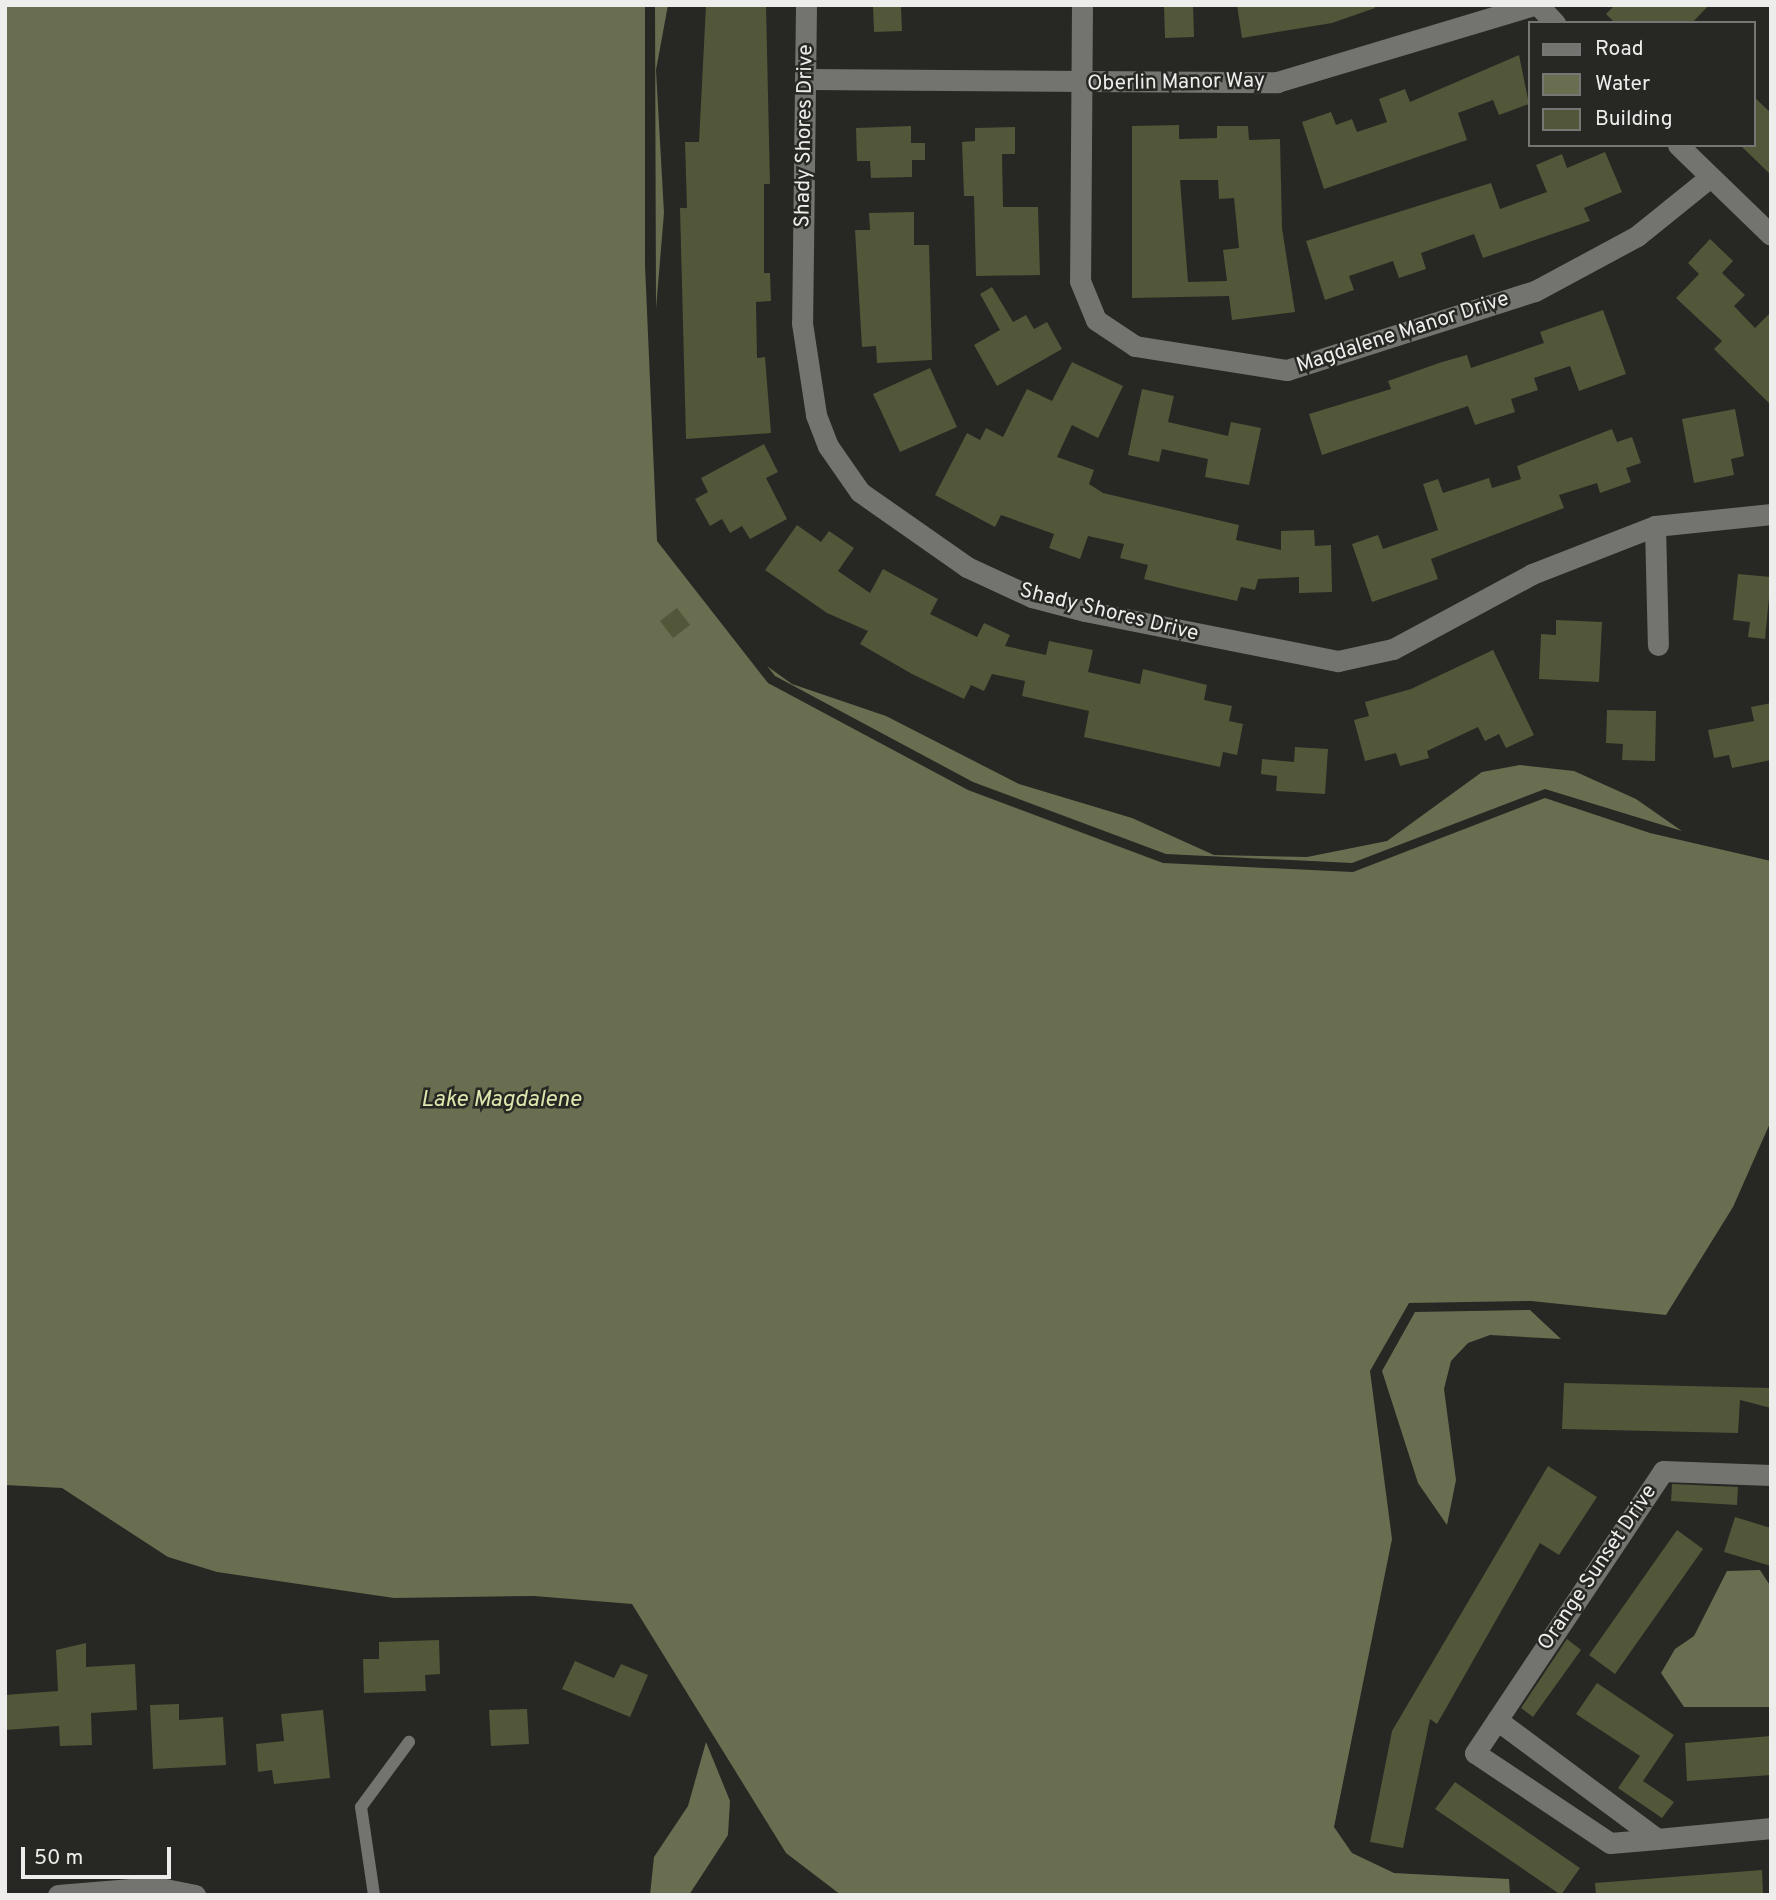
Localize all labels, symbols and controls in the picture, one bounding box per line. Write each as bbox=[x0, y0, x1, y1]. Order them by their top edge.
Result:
legend bbox=[1528, 21, 1755, 147]
text: Road bbox=[1595, 36, 1644, 63]
street label: Shady Shores Drive bbox=[791, 44, 819, 228]
street label: Oberlin Manor Way bbox=[1087, 69, 1265, 97]
text: Water bbox=[1595, 71, 1650, 98]
text: Building bbox=[1595, 106, 1673, 133]
street label: Magdalene Manor Drive bbox=[1294, 287, 1512, 379]
street label: Shady Shores Drive bbox=[1017, 579, 1201, 647]
water label: Lake Magdalene bbox=[421, 1087, 581, 1115]
street label: Orange Sunset Drive bbox=[1533, 1480, 1663, 1656]
scale bar bbox=[24, 1834, 175, 1878]
text: 50 m bbox=[34, 1845, 83, 1872]

